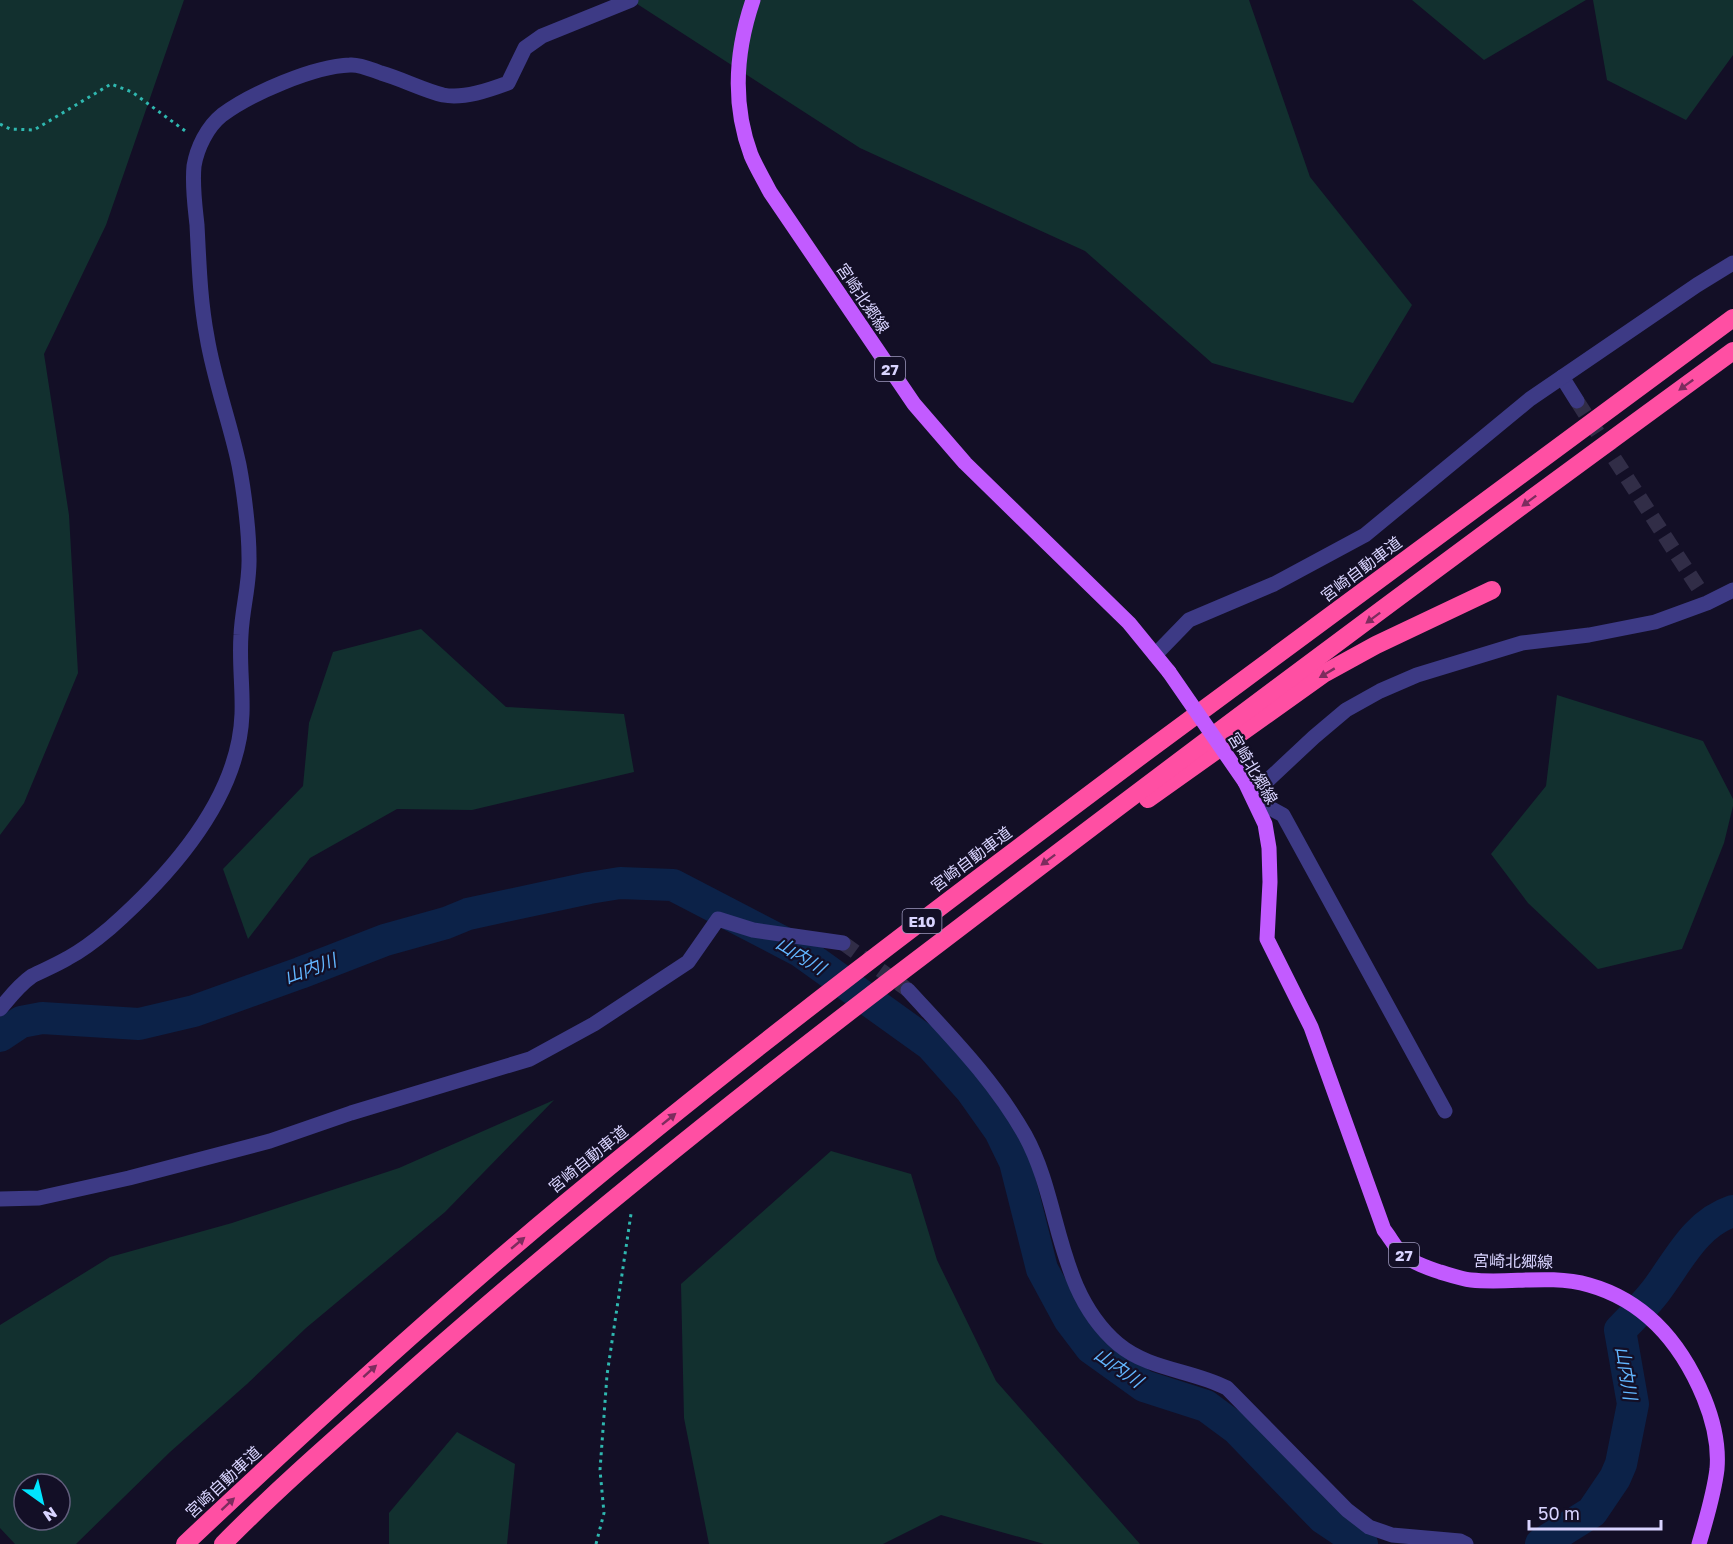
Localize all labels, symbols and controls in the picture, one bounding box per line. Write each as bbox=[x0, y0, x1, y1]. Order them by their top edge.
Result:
street label: 宮崎北郷線 bbox=[832, 259, 894, 337]
road number: 27 bbox=[875, 357, 905, 381]
one-way arrow bbox=[1678, 379, 1694, 391]
one-way arrow bbox=[1522, 495, 1537, 507]
street label: 宮崎自動車道 bbox=[1317, 532, 1405, 606]
one-way arrow bbox=[1365, 612, 1381, 624]
one-way arrow bbox=[1319, 667, 1335, 678]
street label: 宮崎北郷線 bbox=[1224, 729, 1282, 807]
street label: 宮崎自動車道 bbox=[927, 822, 1015, 896]
one-way arrow bbox=[1040, 853, 1056, 866]
road number: E10 bbox=[902, 909, 942, 933]
water label: 山内川 bbox=[772, 931, 831, 980]
water label: 山内川 bbox=[281, 948, 341, 988]
one-way arrow bbox=[661, 1114, 676, 1126]
street label: 宮崎自動車道 bbox=[544, 1121, 632, 1197]
one-way arrow bbox=[510, 1237, 525, 1250]
road number: 27 bbox=[1389, 1243, 1419, 1267]
street label: 宮崎北郷線 bbox=[1473, 1250, 1553, 1272]
water label: 山内川 bbox=[1091, 1343, 1149, 1393]
water label: 山内川 bbox=[1612, 1345, 1642, 1403]
one-way arrow bbox=[363, 1364, 378, 1378]
street label: 宮崎自動車道 bbox=[181, 1442, 265, 1522]
north arrow bbox=[12, 1472, 72, 1532]
scale bar bbox=[1529, 1493, 1661, 1531]
one-way arrow bbox=[220, 1498, 235, 1511]
text: 50 m bbox=[1538, 1502, 1580, 1524]
text: N bbox=[40, 1503, 61, 1526]

